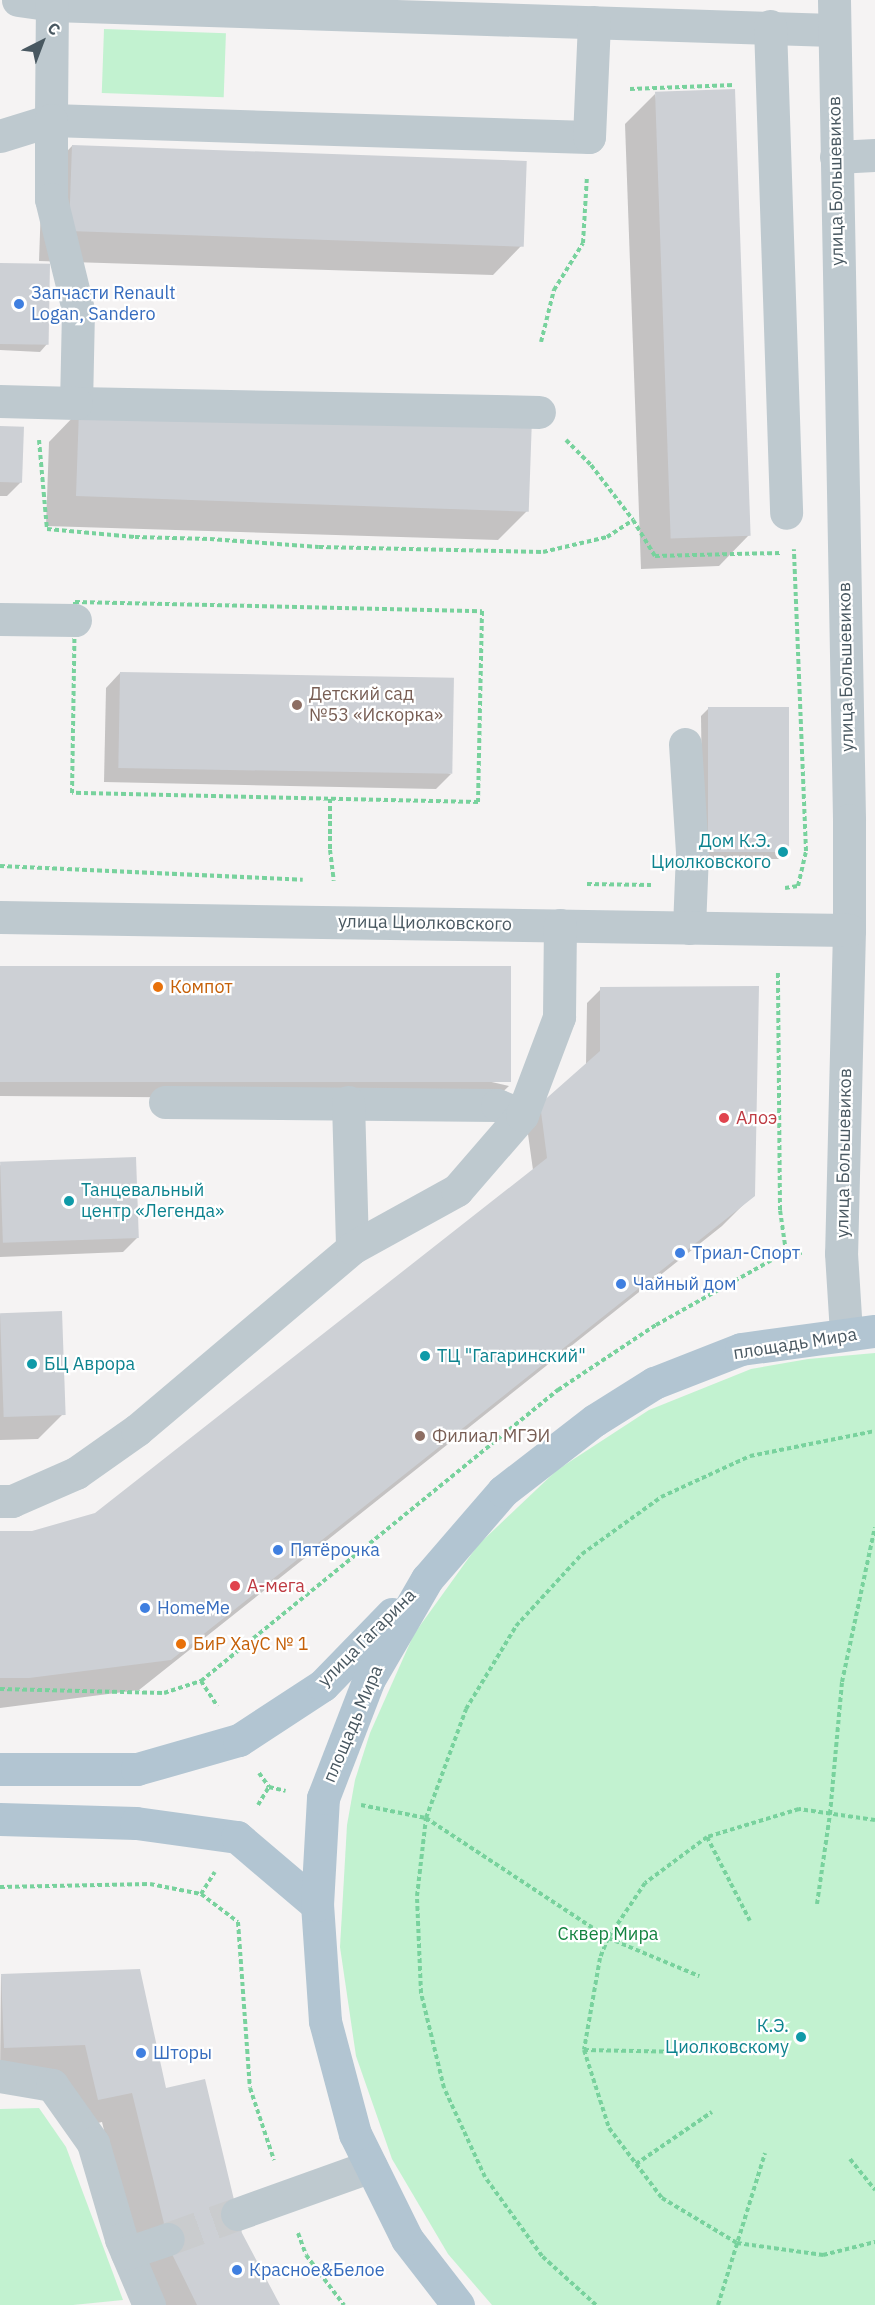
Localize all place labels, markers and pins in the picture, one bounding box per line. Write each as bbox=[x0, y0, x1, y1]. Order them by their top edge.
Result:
place label: Запчасти Renault Logan, Sandero bbox=[31, 283, 176, 326]
marker: Запчасти Renault Logan, Sandero bbox=[12, 297, 26, 311]
place label: Детский сад №53 «Искорка» bbox=[309, 684, 443, 726]
marker: Детский сад №53 «Искорка» bbox=[290, 698, 304, 712]
place label: Дом К.Э. Циолковского bbox=[651, 831, 771, 874]
marker: Дом К.Э. Циолковского bbox=[776, 845, 790, 859]
place label: Компот bbox=[170, 976, 233, 998]
marker: Компот bbox=[151, 980, 165, 994]
place label: Алоэ bbox=[736, 1107, 777, 1129]
marker: Алоэ bbox=[717, 1111, 731, 1125]
place label: Танцевальный центр «Легенда» bbox=[81, 1180, 224, 1222]
marker: Танцевальный центр «Легенда» bbox=[62, 1194, 76, 1208]
place label: Триал-Спорт bbox=[692, 1242, 800, 1264]
marker: Триал-Спорт bbox=[673, 1246, 687, 1260]
place label: Чайный дом bbox=[633, 1273, 737, 1295]
marker: Чайный дом bbox=[614, 1277, 628, 1291]
place label: ТЦ "Гагаринский" bbox=[437, 1345, 586, 1367]
marker: ТЦ "Гагаринский" bbox=[418, 1349, 432, 1363]
place label: БЦ Аврора bbox=[44, 1353, 135, 1375]
marker: БЦ Аврора bbox=[25, 1357, 39, 1371]
place label: Филиал МГЭИ bbox=[432, 1425, 550, 1447]
marker: Филиал МГЭИ bbox=[413, 1429, 427, 1443]
place label: Пятёрочка bbox=[290, 1539, 380, 1561]
marker: Пятёрочка bbox=[271, 1543, 285, 1557]
place label: А-мега bbox=[247, 1575, 305, 1597]
marker: А-мега bbox=[228, 1579, 242, 1593]
place label: HomeMe bbox=[157, 1597, 230, 1619]
marker: HomeMe bbox=[138, 1601, 152, 1615]
place label: БиР ХауС № 1 bbox=[193, 1633, 309, 1655]
marker: БиР ХауС № 1 bbox=[174, 1637, 188, 1651]
place label: К.Э. Циолковскому bbox=[665, 2016, 789, 2058]
marker: К.Э. Циолковскому bbox=[794, 2030, 808, 2044]
place label: Шторы bbox=[153, 2042, 212, 2064]
marker: Шторы bbox=[134, 2046, 148, 2060]
place label: Красное&Белое bbox=[249, 2259, 385, 2281]
marker: Красное&Белое bbox=[230, 2263, 244, 2277]

